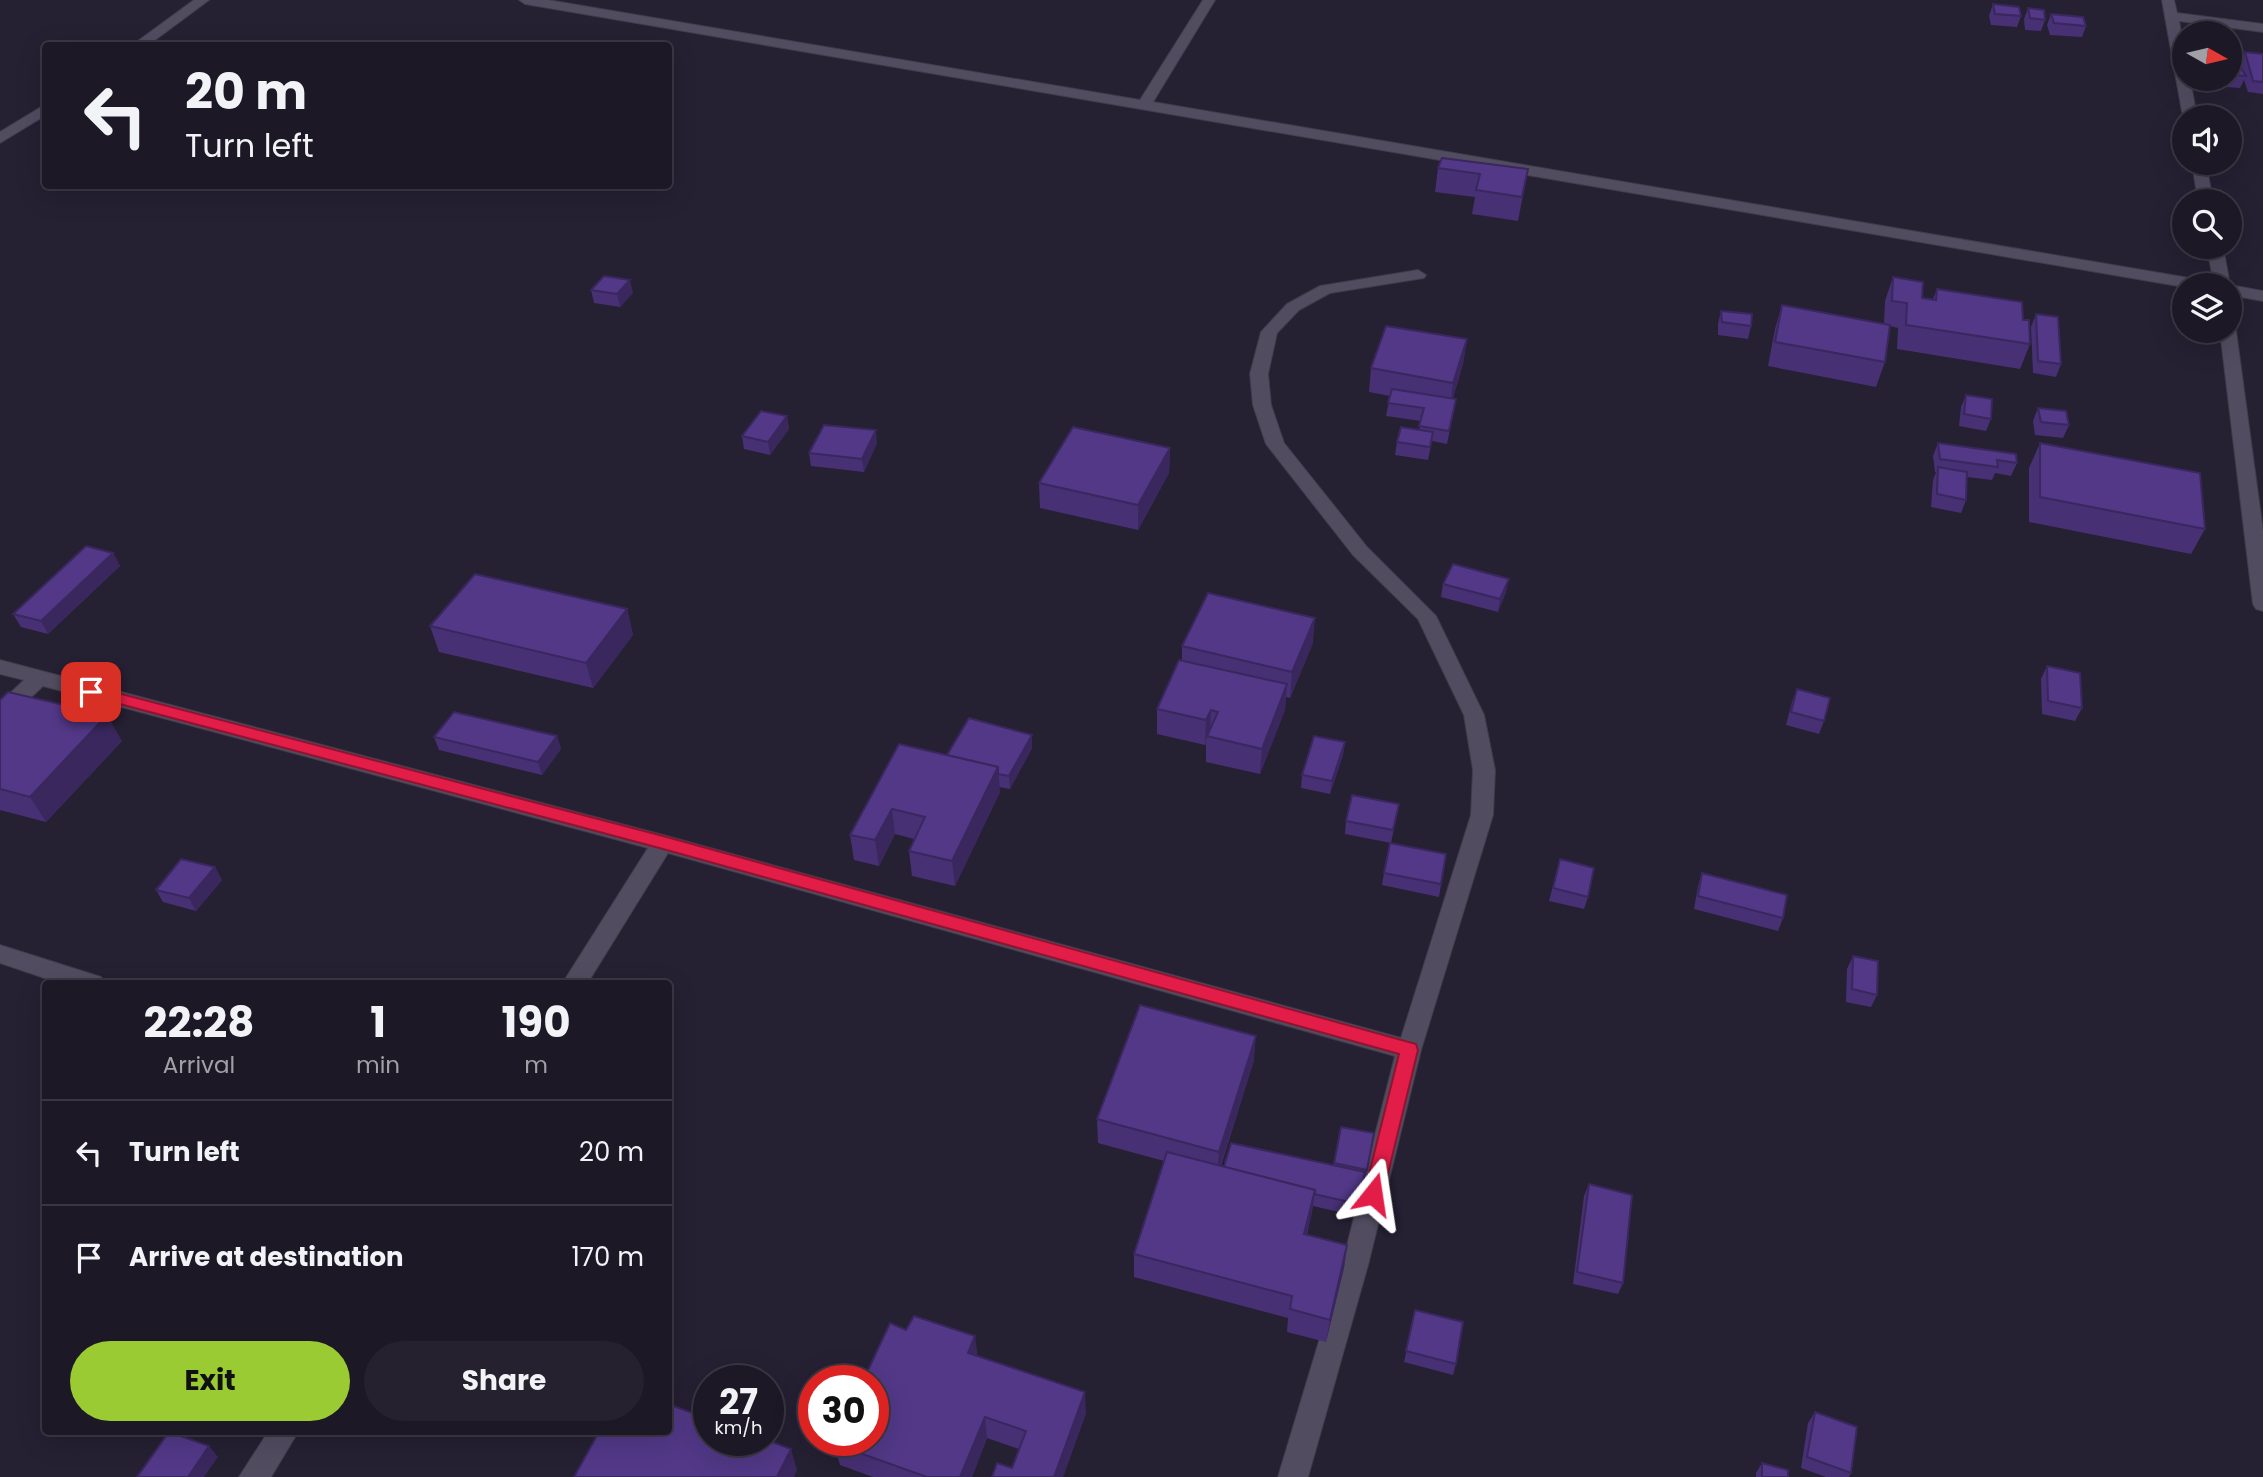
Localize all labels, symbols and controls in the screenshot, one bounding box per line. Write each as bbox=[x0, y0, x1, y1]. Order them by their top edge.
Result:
north arrow bbox=[2172, 21, 2242, 91]
map controls bbox=[2172, 21, 2242, 343]
text: 20 m bbox=[185, 58, 307, 126]
icon: left bbox=[70, 70, 161, 161]
button: sound bbox=[2172, 105, 2242, 175]
text: Turn left bbox=[185, 123, 314, 168]
button: search bbox=[2172, 189, 2242, 259]
button: layers bbox=[2172, 273, 2242, 343]
pin bbox=[61, 662, 121, 722]
icon: arrive bbox=[72, 673, 110, 711]
text: 22:28 bbox=[143, 993, 255, 1052]
text: 1 bbox=[370, 993, 386, 1052]
text: 190 bbox=[502, 993, 571, 1052]
text: Arrival bbox=[163, 1049, 235, 1081]
text: min bbox=[356, 1049, 400, 1081]
text: m bbox=[524, 1049, 548, 1081]
icon: left bbox=[70, 1134, 108, 1172]
text: Turn left bbox=[129, 1134, 240, 1170]
text: 20 m bbox=[579, 1134, 644, 1170]
position arrow bbox=[1336, 1157, 1410, 1231]
icon: arrive bbox=[70, 1239, 108, 1277]
text: Arrive at destination bbox=[129, 1239, 404, 1275]
text: 170 m bbox=[571, 1239, 644, 1275]
button: Exit bbox=[70, 1341, 350, 1421]
button: Share bbox=[364, 1341, 644, 1421]
speed limit sign: 30 bbox=[798, 1365, 889, 1456]
text: 27 bbox=[719, 1377, 758, 1426]
text: km/h bbox=[715, 1415, 762, 1440]

